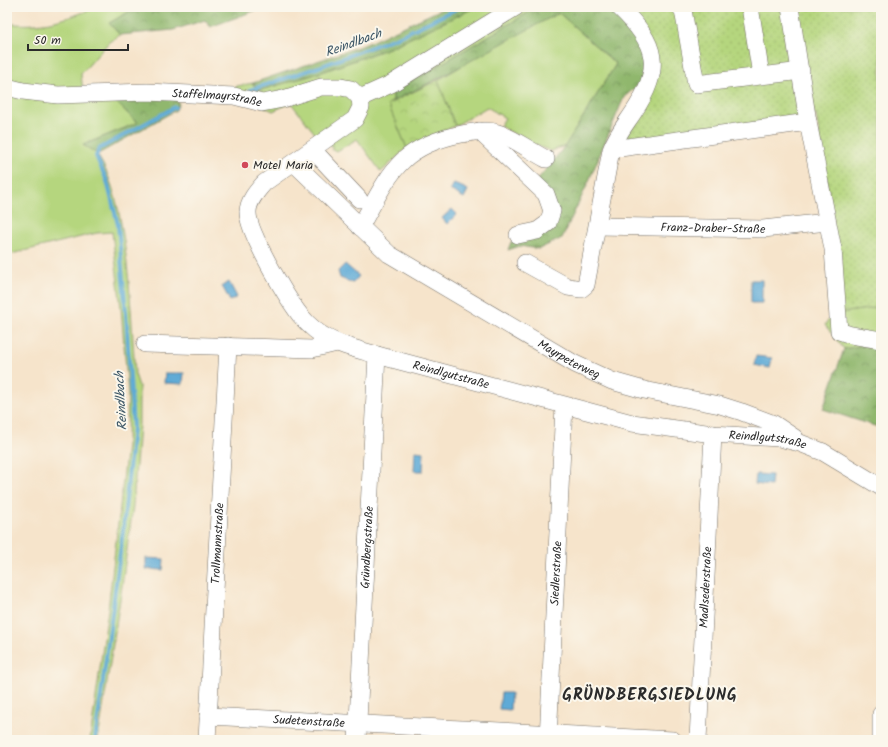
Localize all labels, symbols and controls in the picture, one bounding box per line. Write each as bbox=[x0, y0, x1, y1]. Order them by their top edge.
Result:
water label: Reindlbach bbox=[322, 23, 386, 63]
scale bar bbox=[28, 26, 128, 52]
text: 50 m bbox=[34, 31, 61, 50]
street label: Staffelmayrstraße bbox=[171, 84, 264, 113]
place label: Motel Maria bbox=[253, 156, 314, 175]
marker: Motel Maria bbox=[240, 160, 250, 170]
street label: Franz-Draber-Straße bbox=[660, 218, 766, 239]
street label: Mayrpeterweg bbox=[534, 335, 603, 384]
street label: Reindlgutstraße bbox=[411, 356, 492, 395]
water label: Reindlbach bbox=[109, 370, 134, 431]
street label: Reindlgutstraße bbox=[728, 426, 810, 455]
street label: Trollmannstraße bbox=[206, 501, 230, 585]
street label: Gründbergstraße bbox=[356, 505, 379, 589]
street label: Siedlerstraße bbox=[545, 540, 568, 606]
street label: Madlsederstraße bbox=[694, 545, 718, 629]
district label: GRÜNDBERGSIEDLUNG bbox=[562, 683, 738, 708]
street label: Sudetenstraße bbox=[272, 710, 346, 733]

